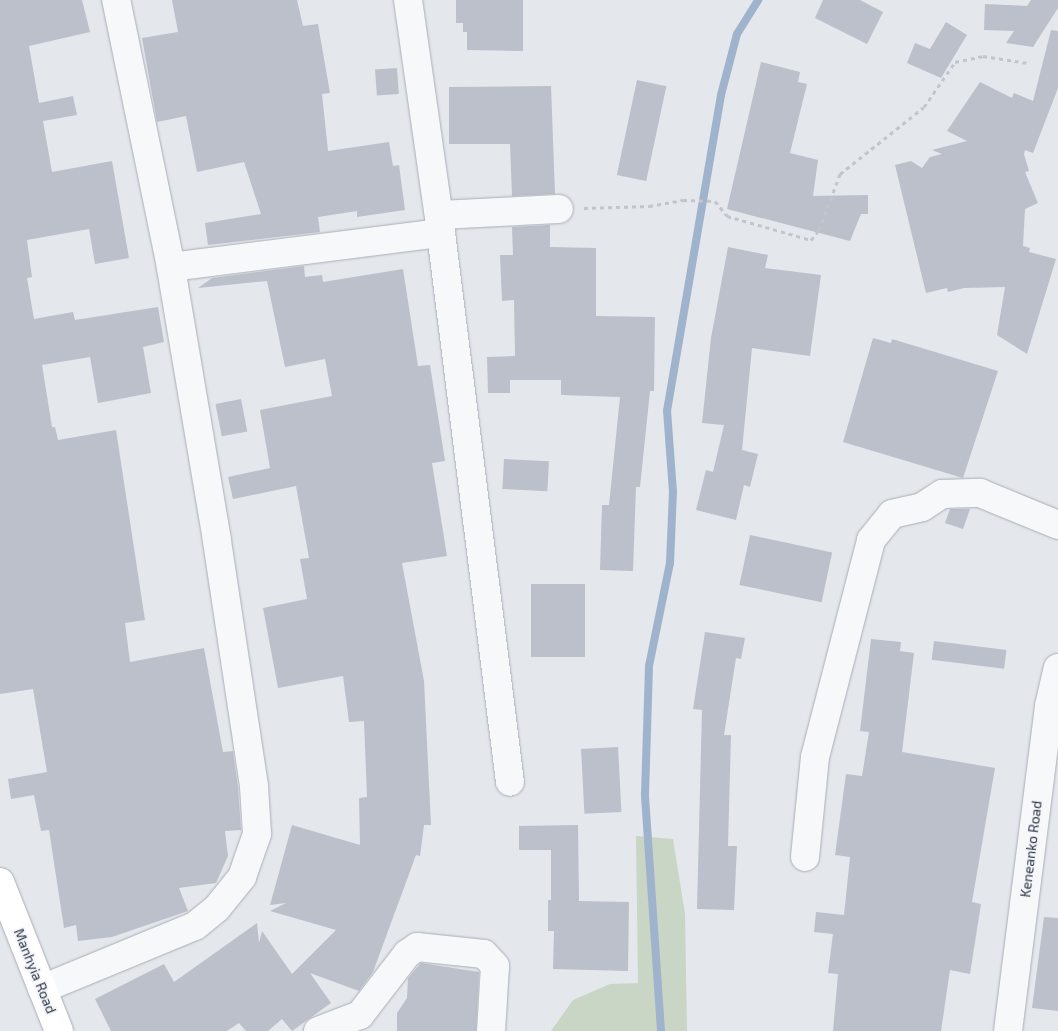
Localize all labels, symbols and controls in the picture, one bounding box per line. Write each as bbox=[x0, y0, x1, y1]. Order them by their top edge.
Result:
street label: Keneanko Road bbox=[1017, 800, 1045, 898]
street label: Manhyia Road bbox=[10, 926, 60, 1016]

